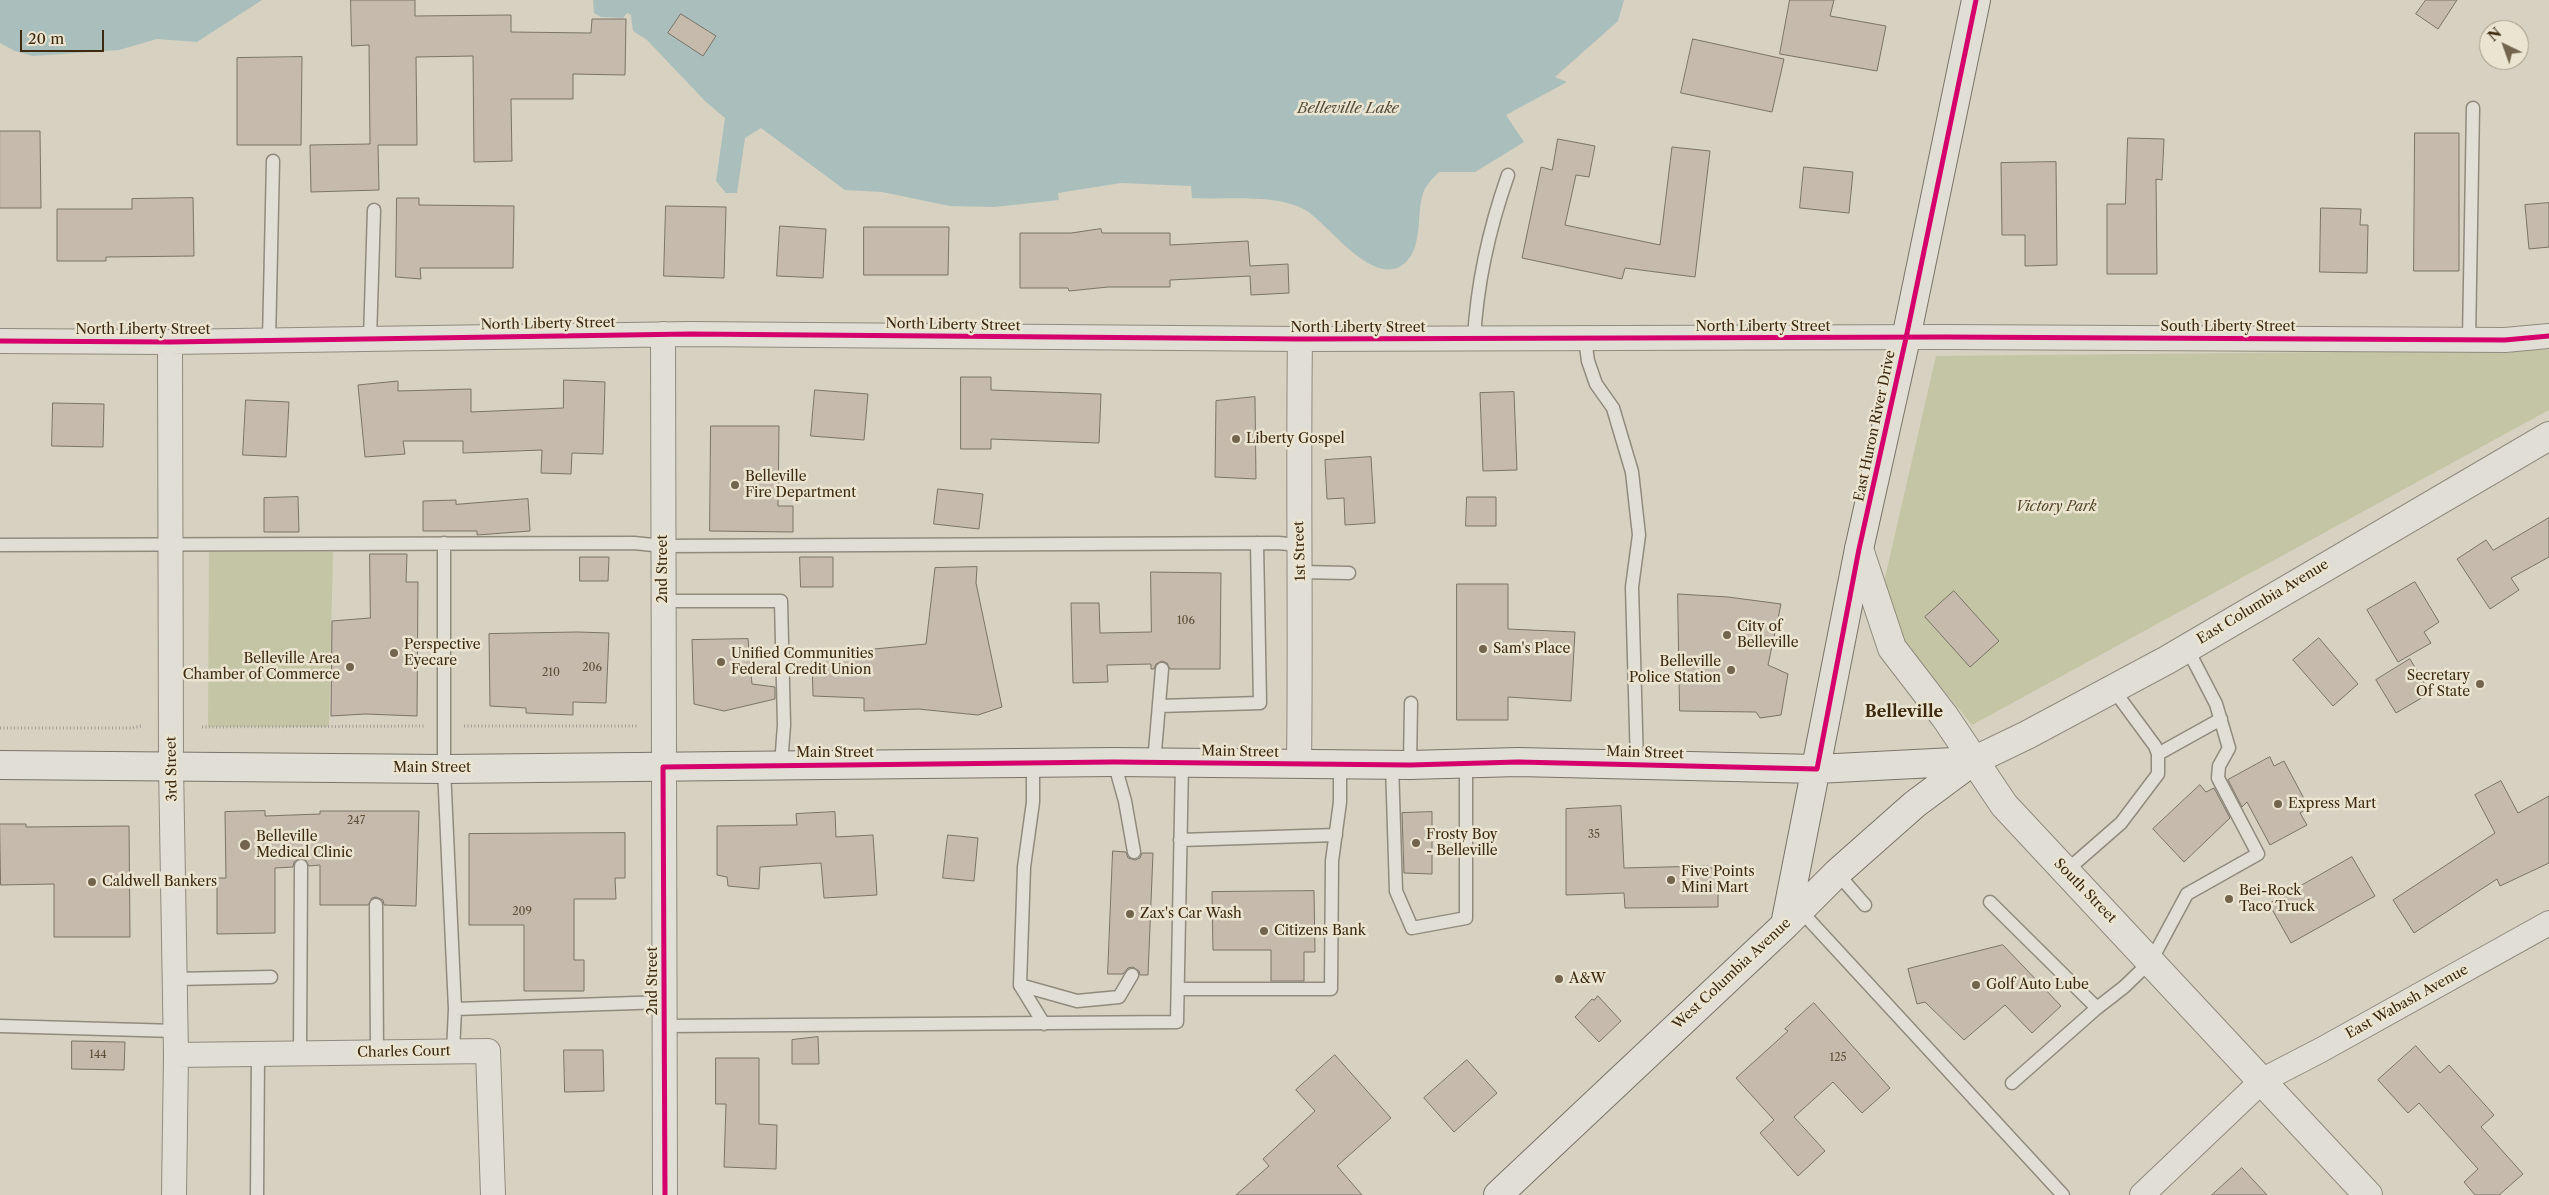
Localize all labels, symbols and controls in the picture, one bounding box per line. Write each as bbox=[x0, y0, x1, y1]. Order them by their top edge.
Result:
scale bar bbox=[22, 20, 106, 52]
north arrow bbox=[2479, 20, 2529, 70]
text: N bbox=[2484, 24, 2505, 45]
text: 20 m bbox=[28, 29, 64, 48]
water label: Belleville Lake bbox=[1297, 100, 1399, 118]
street label: North Liberty Street bbox=[480, 314, 616, 334]
street label: North Liberty Street bbox=[885, 315, 1021, 335]
street label: North Liberty Street bbox=[1696, 319, 1830, 335]
street label: South Liberty Street bbox=[2161, 319, 2295, 335]
street label: North Liberty Street bbox=[1291, 320, 1425, 336]
street label: North Liberty Street bbox=[76, 322, 210, 338]
street label: East Huron River Drive bbox=[1851, 349, 1899, 503]
place label: Liberty Gospel bbox=[1246, 431, 1345, 447]
marker: Liberty Gospel bbox=[1230, 433, 1242, 445]
place label: Belleville Fire Department bbox=[745, 469, 856, 502]
marker: Belleville Fire Department bbox=[729, 479, 741, 491]
park label: Victory Park bbox=[2016, 499, 2096, 515]
street label: 1st Street bbox=[1291, 521, 1309, 581]
street label: 2nd Street bbox=[655, 535, 671, 603]
street label: East Columbia Avenue bbox=[2194, 556, 2332, 648]
house number: 106 bbox=[1177, 614, 1195, 628]
place label: City of Belleville bbox=[1737, 619, 1799, 652]
marker: City of Belleville bbox=[1721, 629, 1733, 641]
place label: Perspective Eyecare bbox=[404, 637, 481, 670]
place label: Sam's Place bbox=[1493, 641, 1570, 657]
marker: Sam's Place bbox=[1477, 643, 1489, 655]
place label: Unified Communities Federal Credit Union bbox=[731, 646, 874, 679]
marker: Perspective Eyecare bbox=[388, 647, 400, 659]
place label: Belleville Area Chamber of Commerce bbox=[183, 651, 340, 684]
place label: Belleville Police Station bbox=[1629, 654, 1721, 686]
marker: Unified Communities Federal Credit Union bbox=[715, 656, 727, 668]
marker: Belleville Area Chamber of Commerce bbox=[344, 661, 356, 673]
house number: 206 bbox=[582, 661, 602, 675]
marker: Belleville Police Station bbox=[1725, 664, 1737, 676]
house number: 210 bbox=[542, 666, 560, 680]
place label: Secretary Of State bbox=[2407, 668, 2470, 700]
marker: Secretary Of State bbox=[2474, 678, 2486, 690]
district label: Belleville bbox=[1865, 702, 1943, 722]
street label: 3rd Street bbox=[163, 736, 181, 802]
street label: Main Street bbox=[1201, 743, 1279, 761]
street label: Main Street bbox=[1606, 743, 1684, 763]
street label: Main Street bbox=[796, 745, 874, 761]
street label: Main Street bbox=[393, 760, 471, 776]
place label: Express Mart bbox=[2288, 796, 2376, 812]
marker: Express Mart bbox=[2272, 798, 2284, 810]
house number: 247 bbox=[347, 814, 365, 828]
place label: Frosty Boy - Belleville bbox=[1426, 827, 1498, 860]
house number: 35 bbox=[1588, 828, 1600, 842]
place label: Belleville Medical Clinic bbox=[256, 829, 353, 862]
marker: Frosty Boy - Belleville bbox=[1410, 837, 1422, 849]
marker: Belleville Medical Clinic bbox=[238, 838, 252, 852]
street label: South Street bbox=[2050, 855, 2120, 927]
place label: Five Points Mini Mart bbox=[1681, 864, 1754, 896]
place label: Caldwell Bankers bbox=[102, 874, 217, 890]
marker: Five Points Mini Mart bbox=[1665, 874, 1677, 886]
marker: Caldwell Bankers bbox=[86, 876, 98, 888]
place label: Bei-Rock Taco Truck bbox=[2239, 883, 2315, 916]
marker: Bei-Rock Taco Truck bbox=[2223, 893, 2235, 905]
house number: 209 bbox=[512, 905, 532, 919]
place label: Zax's Car Wash bbox=[1140, 906, 1242, 922]
marker: Zax's Car Wash bbox=[1124, 908, 1136, 920]
street label: West Columbia Avenue bbox=[1669, 915, 1795, 1033]
place label: Citizens Bank bbox=[1274, 923, 1366, 939]
marker: Citizens Bank bbox=[1258, 925, 1270, 937]
street label: 2nd Street bbox=[645, 947, 661, 1015]
street label: East Wabash Avenue bbox=[2343, 961, 2471, 1043]
place label: A&W bbox=[1569, 971, 1606, 987]
marker: A&W bbox=[1553, 973, 1565, 985]
place label: Golf Auto Lube bbox=[1986, 977, 2089, 993]
marker: Golf Auto Lube bbox=[1970, 979, 1982, 991]
street label: Charles Court bbox=[357, 1043, 451, 1061]
house number: 144 bbox=[89, 1048, 107, 1062]
house number: 125 bbox=[1830, 1051, 1846, 1065]

